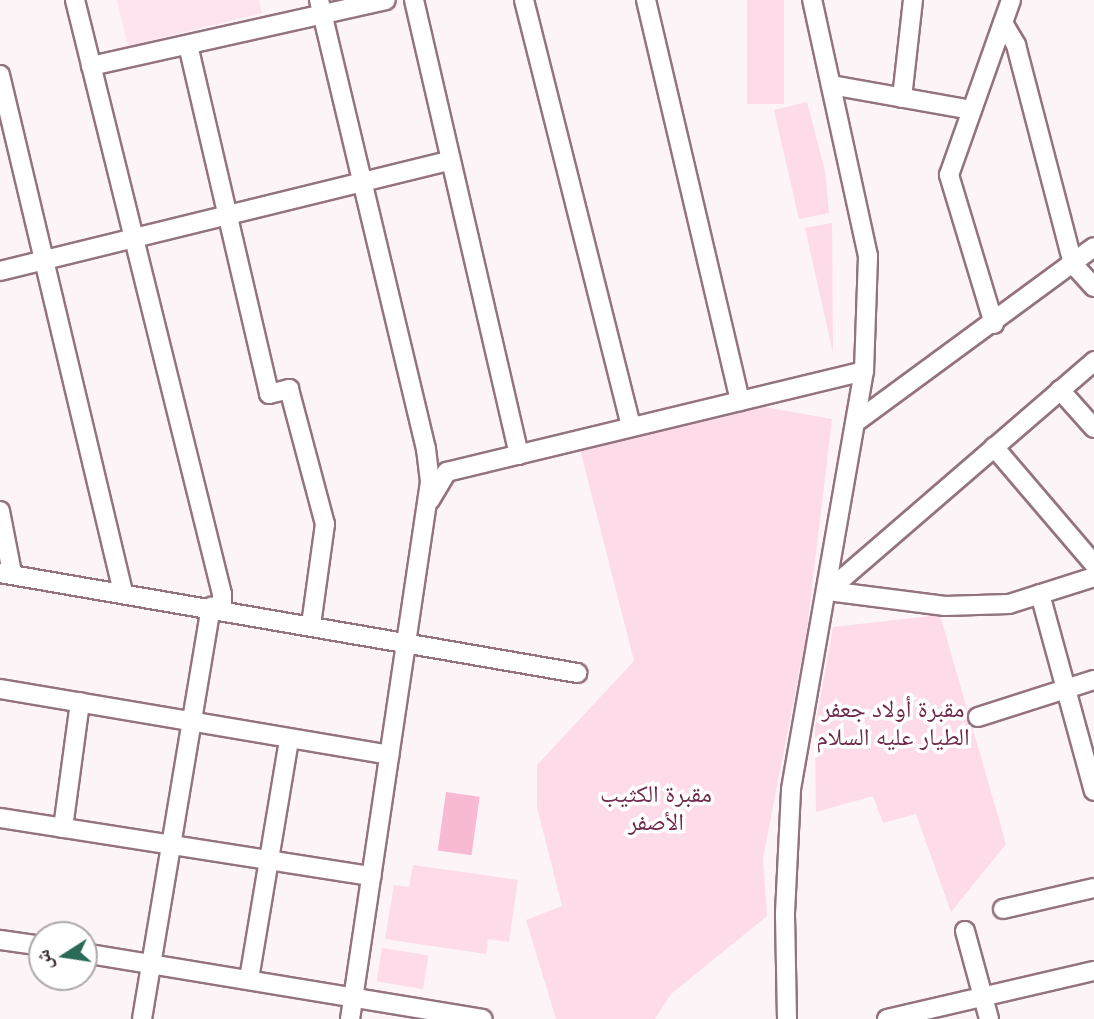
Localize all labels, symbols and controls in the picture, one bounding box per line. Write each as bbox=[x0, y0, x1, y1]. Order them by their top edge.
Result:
park label: مقبرة أولاد جعفر الطيار عليه السلام bbox=[816, 695, 970, 751]
park label: مقبرة الكثيب الأصفر bbox=[600, 780, 712, 836]
north arrow bbox=[28, 921, 98, 991]
text: ش bbox=[29, 947, 59, 973]

